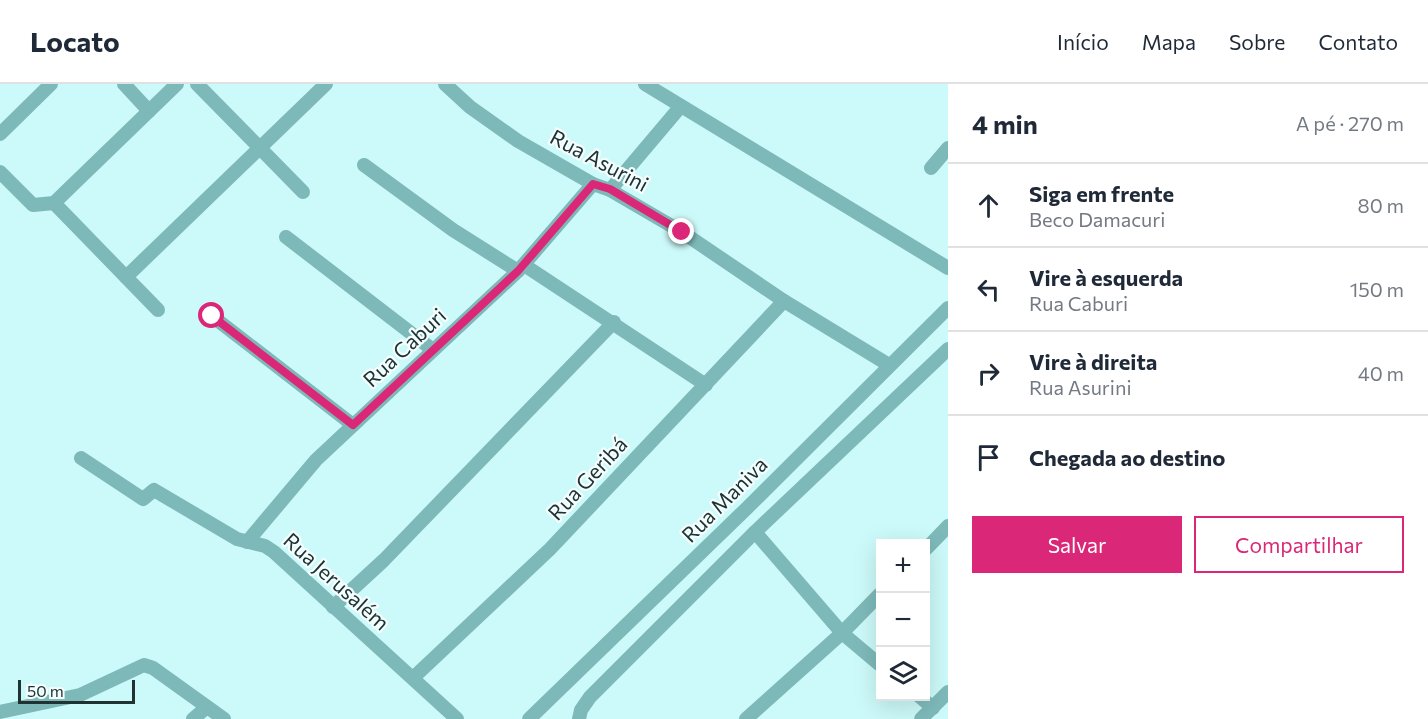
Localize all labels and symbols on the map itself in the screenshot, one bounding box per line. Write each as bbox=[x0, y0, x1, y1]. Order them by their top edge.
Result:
street label: Rua Asurini bbox=[546, 123, 653, 196]
route end bbox=[668, 218, 694, 244]
route start bbox=[198, 302, 224, 328]
street label: Rua Caburi bbox=[357, 302, 451, 392]
street label: Rua Geribá bbox=[542, 431, 632, 525]
street label: Rua Maniva bbox=[676, 451, 772, 547]
street label: Rua Jerusalém bbox=[279, 527, 395, 635]
scale bar bbox=[18, 677, 135, 704]

